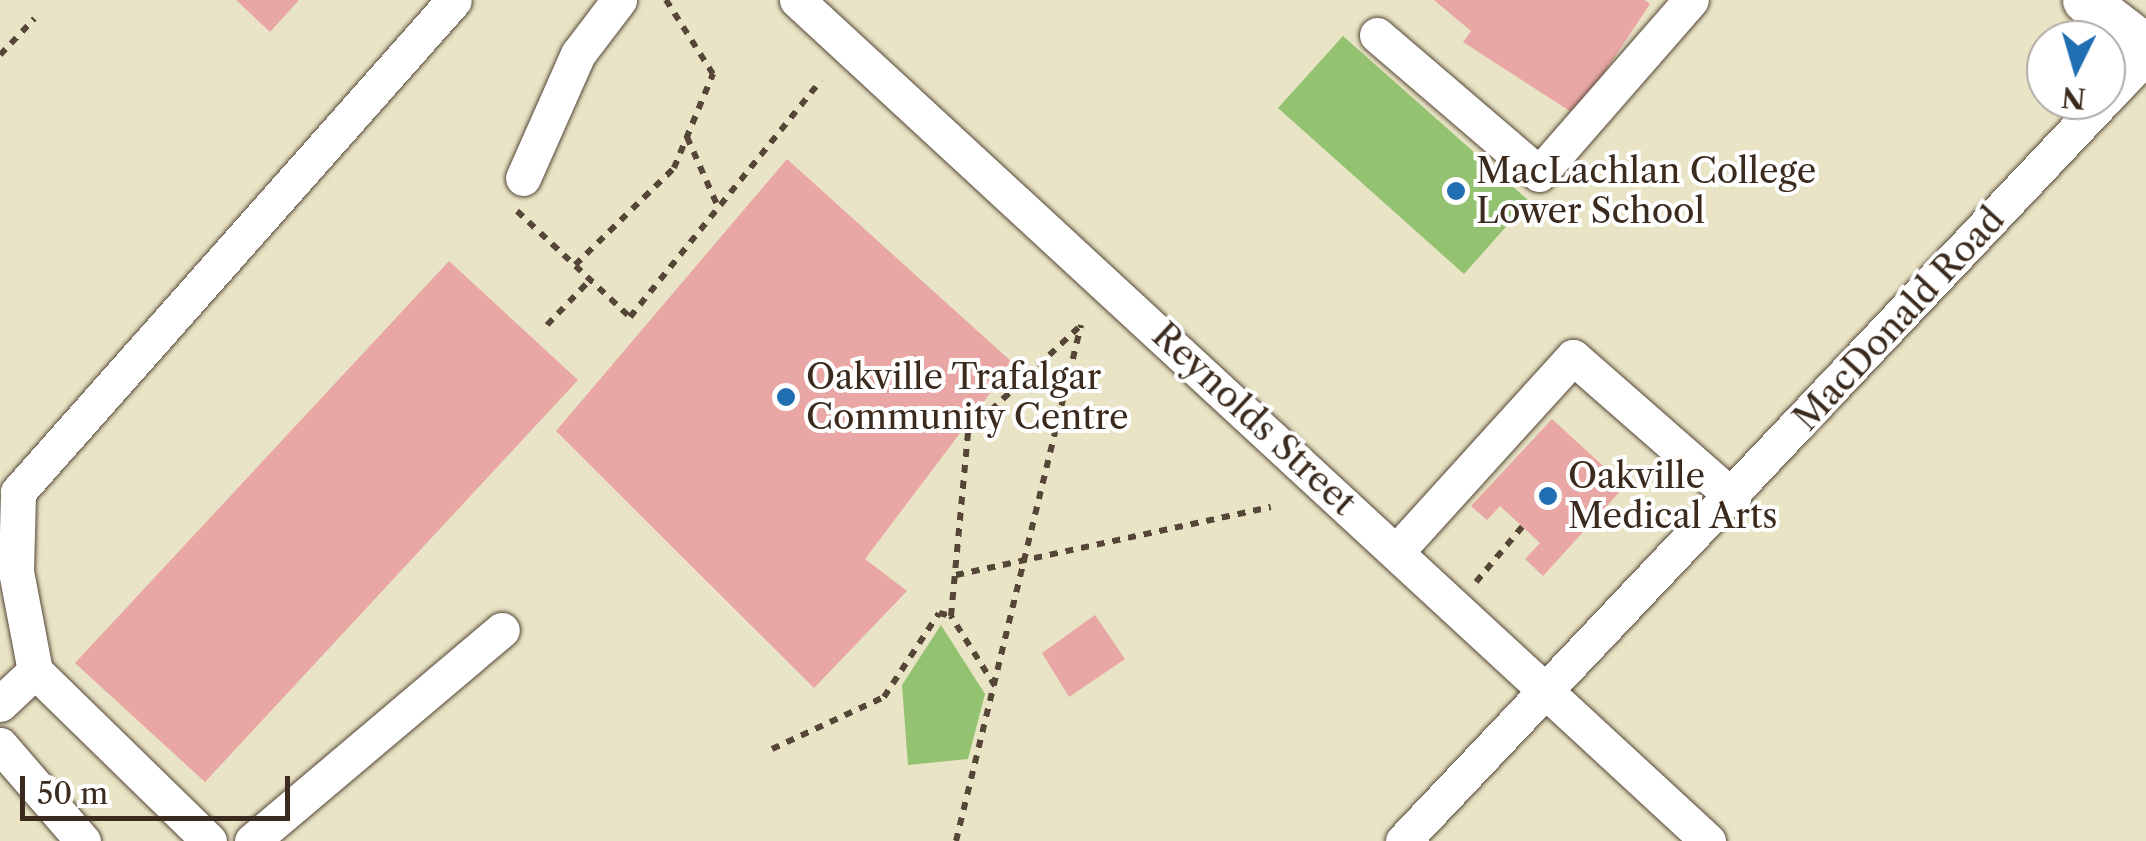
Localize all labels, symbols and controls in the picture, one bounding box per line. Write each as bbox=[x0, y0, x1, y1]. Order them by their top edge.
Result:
north arrow bbox=[2026, 20, 2126, 120]
text: N bbox=[2060, 80, 2087, 116]
place label: MacLachlan College Lower School bbox=[1476, 150, 1816, 232]
marker: MacLachlan College Lower School bbox=[1445, 180, 1467, 202]
street label: MacDonald Road bbox=[1785, 199, 2013, 439]
street label: Reynolds Street bbox=[1144, 314, 1364, 524]
place label: Oakville Trafalgar Community Centre bbox=[806, 356, 1130, 438]
marker: Oakville Trafalgar Community Centre bbox=[775, 386, 797, 408]
place label: Oakville Medical Arts bbox=[1568, 455, 1779, 537]
marker: Oakville Medical Arts bbox=[1537, 485, 1559, 507]
scale bar bbox=[25, 756, 295, 818]
text: 50 m bbox=[37, 775, 108, 812]

